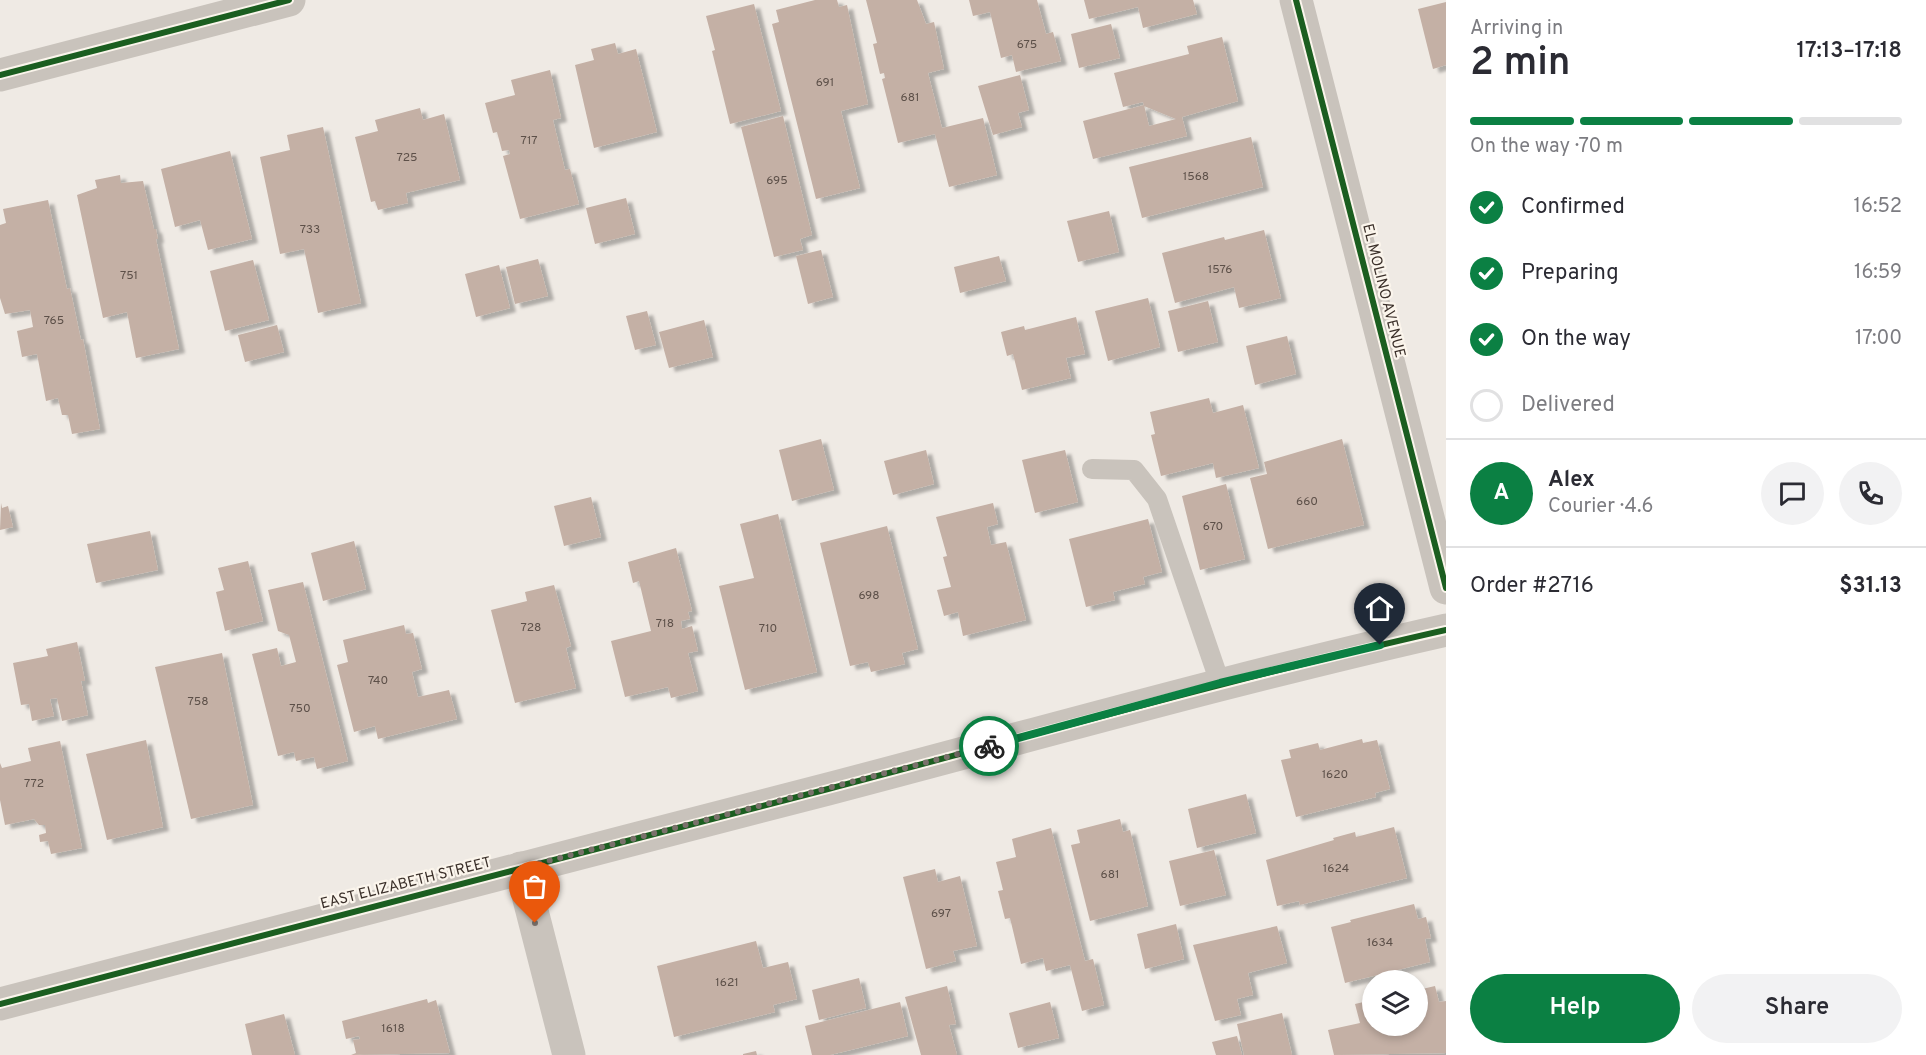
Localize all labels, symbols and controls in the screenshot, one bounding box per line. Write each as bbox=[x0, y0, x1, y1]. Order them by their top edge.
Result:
text: Arriving in bbox=[1470, 16, 1563, 42]
house number: 675 bbox=[1017, 37, 1037, 53]
text: 17:13–17:18 bbox=[1797, 38, 1902, 65]
text: 2 min bbox=[1470, 40, 1571, 89]
house number: 691 bbox=[816, 75, 834, 91]
house number: 681 bbox=[901, 90, 919, 106]
house number: 717 bbox=[520, 133, 538, 149]
text: On the way · 70 m bbox=[1470, 134, 1623, 160]
house number: 725 bbox=[397, 150, 417, 166]
house number: 1568 bbox=[1183, 169, 1209, 185]
house number: 695 bbox=[766, 173, 788, 189]
icon: check bbox=[1470, 191, 1503, 224]
text: Confirmed bbox=[1521, 194, 1625, 221]
text: 16:52 bbox=[1854, 194, 1902, 220]
house number: 733 bbox=[300, 222, 320, 238]
street label: EL MOLINO AVENUE bbox=[1357, 222, 1409, 360]
icon: check bbox=[1470, 257, 1503, 290]
text: Preparing bbox=[1521, 260, 1619, 287]
text: 16:59 bbox=[1854, 260, 1902, 286]
house number: 1576 bbox=[1208, 262, 1232, 278]
house number: 751 bbox=[120, 268, 138, 284]
house number: 765 bbox=[44, 313, 64, 329]
icon: check bbox=[1470, 323, 1503, 356]
text: On the way bbox=[1521, 326, 1631, 353]
text: 17:00 bbox=[1855, 326, 1902, 352]
text: Delivered bbox=[1521, 392, 1615, 419]
button: chat bbox=[1761, 462, 1824, 525]
button: phone bbox=[1839, 462, 1902, 525]
text: Alex bbox=[1548, 467, 1595, 494]
text: A bbox=[1494, 480, 1509, 507]
house number: 660 bbox=[1296, 494, 1318, 510]
text: Courier · 4.6 bbox=[1548, 494, 1653, 520]
house number: 670 bbox=[1203, 519, 1223, 535]
text: Order #2716 bbox=[1470, 573, 1594, 600]
text: $31.13 bbox=[1839, 573, 1902, 600]
pin bbox=[1354, 583, 1405, 645]
house number: 698 bbox=[858, 588, 880, 604]
icon: home bbox=[1363, 592, 1396, 625]
house number: 718 bbox=[656, 616, 674, 632]
house number: 728 bbox=[521, 620, 541, 636]
house number: 710 bbox=[759, 621, 777, 637]
house number: 740 bbox=[368, 673, 388, 689]
house number: 758 bbox=[187, 694, 209, 710]
house number: 750 bbox=[289, 701, 311, 717]
courier bbox=[959, 716, 1019, 776]
icon: bike bbox=[973, 730, 1006, 763]
house number: 1620 bbox=[1322, 767, 1348, 783]
house number: 772 bbox=[24, 776, 44, 792]
street label: EAST ELIZABETH STREET bbox=[319, 854, 493, 914]
pin bbox=[509, 861, 560, 923]
house number: 1624 bbox=[1323, 861, 1349, 877]
house number: 681 bbox=[1101, 867, 1119, 883]
icon: bag bbox=[518, 870, 551, 903]
house number: 697 bbox=[931, 906, 951, 922]
house number: 1634 bbox=[1367, 935, 1393, 951]
map controls bbox=[1362, 970, 1428, 1036]
button: layers bbox=[1362, 970, 1428, 1036]
button: Help bbox=[1470, 974, 1680, 1043]
button: Share bbox=[1692, 974, 1902, 1043]
house number: 1621 bbox=[715, 975, 739, 991]
house number: 1618 bbox=[381, 1021, 405, 1037]

